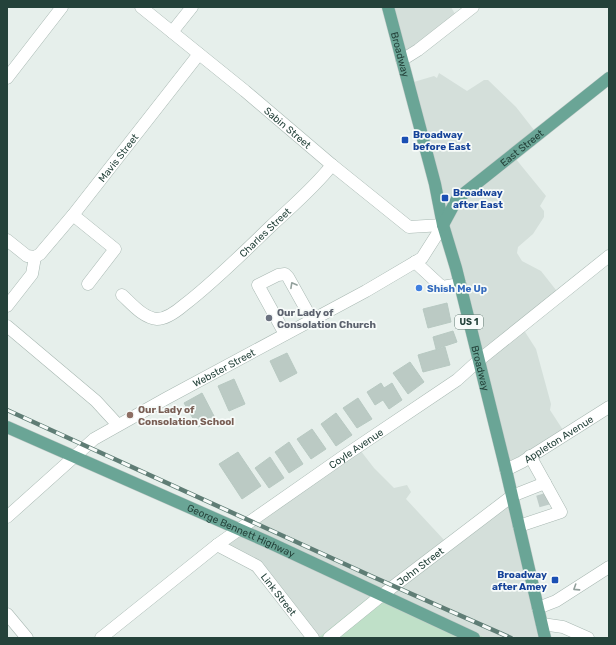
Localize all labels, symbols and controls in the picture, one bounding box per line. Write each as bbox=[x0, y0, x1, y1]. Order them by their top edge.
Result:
street label: Broadway bbox=[388, 31, 411, 79]
street label: Sabin Street bbox=[261, 105, 313, 152]
street label: East Street bbox=[498, 127, 546, 169]
place label: Broadway before East bbox=[413, 129, 471, 153]
street label: Mavis Street bbox=[96, 132, 141, 185]
marker: Broadway before East bbox=[400, 135, 410, 145]
place label: Broadway after East bbox=[453, 187, 503, 211]
marker: Broadway after East bbox=[440, 193, 450, 203]
street label: Charles Street bbox=[237, 206, 294, 260]
one-way arrow bbox=[291, 282, 298, 290]
marker: Shish Me Up bbox=[414, 283, 424, 293]
place label: Shish Me Up bbox=[427, 283, 487, 295]
place label: Our Lady of Consolation Church bbox=[277, 307, 376, 331]
marker: Our Lady of Consolation Church bbox=[264, 313, 274, 323]
road number: US 1 bbox=[455, 315, 483, 329]
street label: Broadway bbox=[468, 344, 491, 393]
street label: Webster Street bbox=[191, 347, 258, 390]
place label: Our Lady of Consolation School bbox=[138, 404, 234, 428]
marker: Our Lady of Consolation School bbox=[125, 410, 135, 420]
street label: Appleton Avenue bbox=[522, 413, 596, 466]
street label: Coyle Avenue bbox=[327, 426, 386, 472]
street label: George Bennett Highway bbox=[185, 502, 297, 561]
street label: John Street bbox=[395, 545, 446, 589]
place label: Broadway after Amey bbox=[492, 569, 547, 593]
street label: Link Street bbox=[258, 571, 299, 619]
marker: Broadway after Amey bbox=[550, 575, 560, 585]
one-way arrow bbox=[573, 584, 580, 591]

